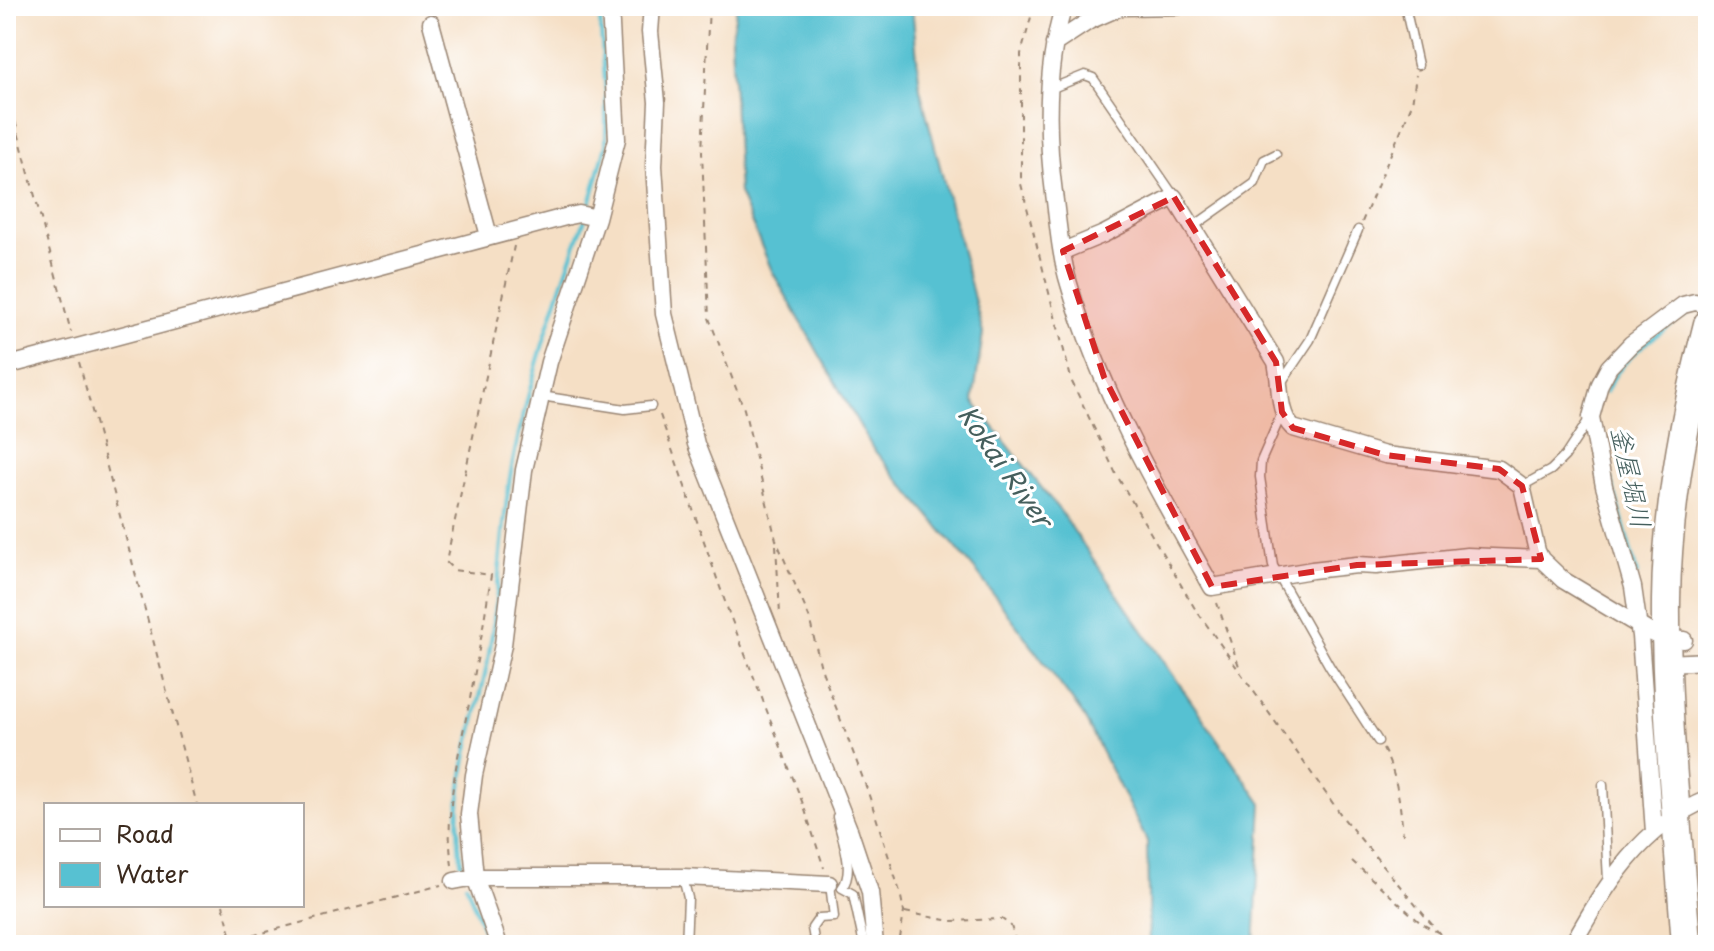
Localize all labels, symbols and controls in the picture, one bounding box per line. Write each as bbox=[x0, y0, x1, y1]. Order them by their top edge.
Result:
water label: Kokai River bbox=[949, 397, 1064, 538]
water label: 釜屋堀川 bbox=[1602, 422, 1662, 532]
legend bbox=[44, 803, 304, 907]
text: Road bbox=[116, 815, 174, 851]
text: Water bbox=[116, 855, 189, 891]

